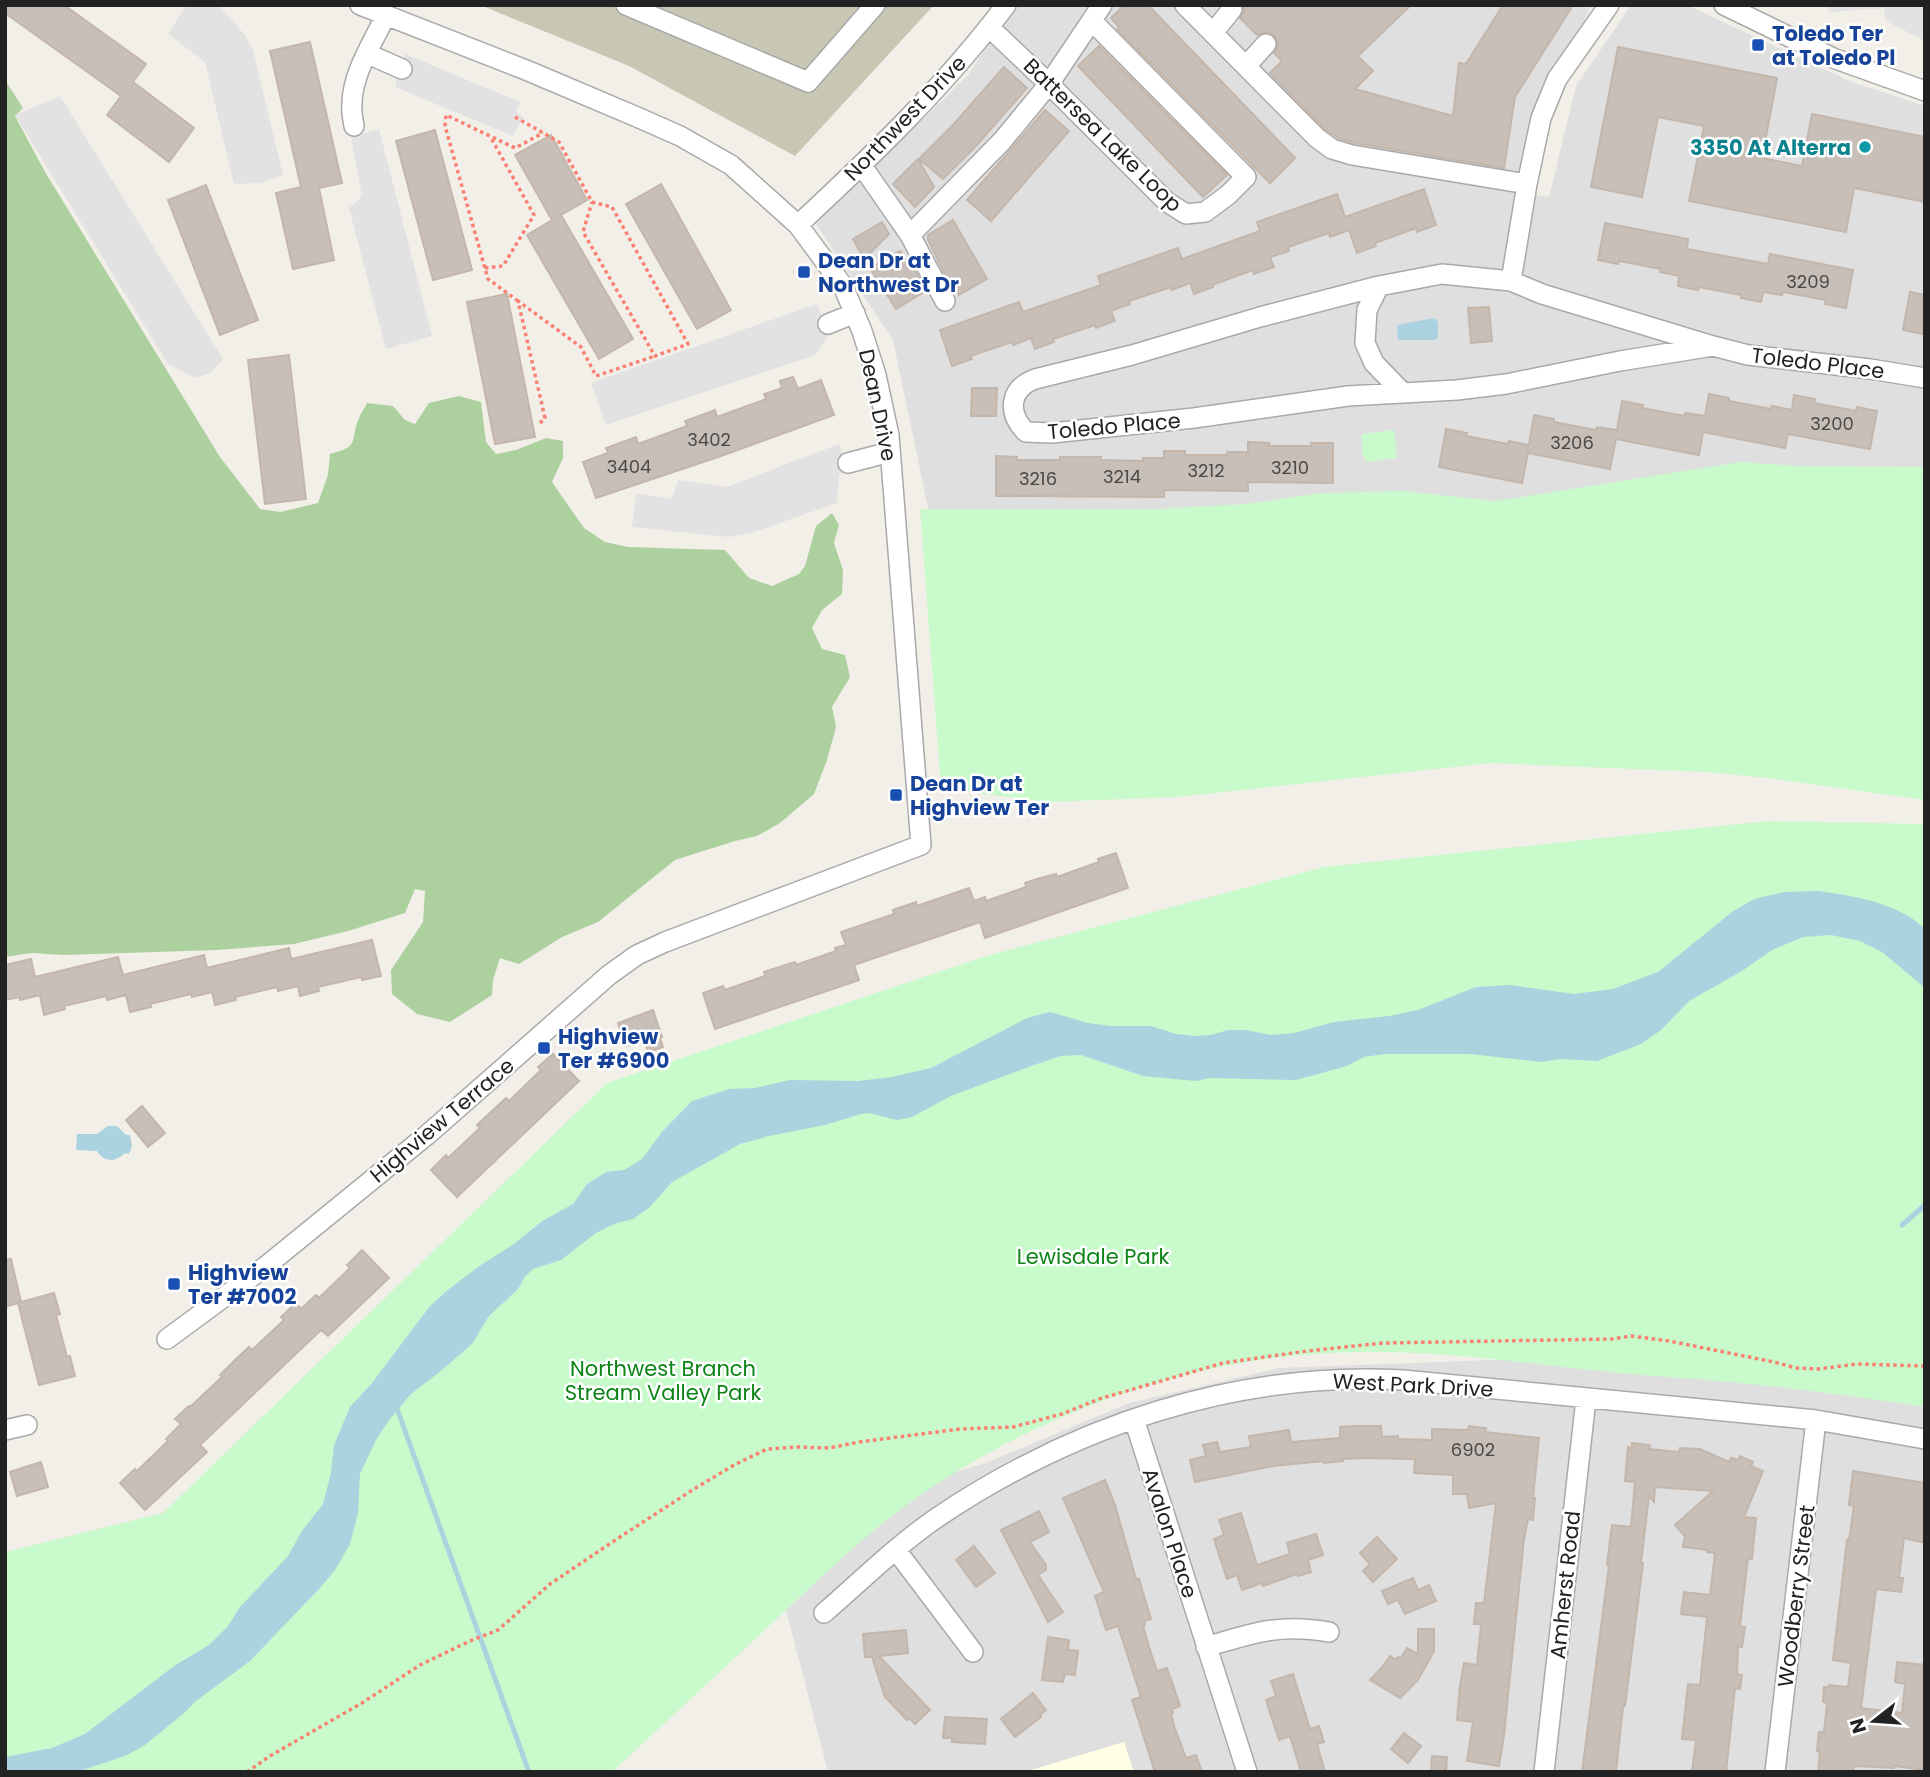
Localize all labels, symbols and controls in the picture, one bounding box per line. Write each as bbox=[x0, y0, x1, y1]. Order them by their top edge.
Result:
place label: Toledo Ter at Toledo Pl bbox=[1772, 19, 1896, 72]
marker: Toledo Ter at Toledo Pl bbox=[1750, 37, 1766, 53]
street label: Northwest Drive bbox=[838, 49, 972, 187]
street label: Battersea Lake Loop bbox=[1017, 52, 1189, 218]
place label: 3350 At Alterra bbox=[1690, 133, 1851, 162]
marker: 3350 At Alterra bbox=[1857, 139, 1873, 155]
place label: Dean Dr at Northwest Dr bbox=[818, 246, 959, 299]
marker: Dean Dr at Northwest Dr bbox=[796, 264, 812, 280]
house number: 3209 bbox=[1786, 269, 1830, 294]
street label: Toledo Place bbox=[1750, 340, 1886, 386]
street label: Dean Drive bbox=[852, 346, 904, 464]
street label: Toledo Place bbox=[1046, 406, 1182, 446]
house number: 3200 bbox=[1810, 411, 1854, 436]
house number: 3402 bbox=[687, 427, 731, 452]
house number: 3206 bbox=[1550, 430, 1594, 455]
house number: 3404 bbox=[607, 454, 651, 479]
house number: 3210 bbox=[1271, 455, 1309, 480]
house number: 3212 bbox=[1187, 458, 1225, 483]
house number: 3214 bbox=[1103, 464, 1141, 489]
house number: 3216 bbox=[1019, 466, 1057, 491]
place label: Dean Dr at Highview Ter bbox=[910, 769, 1049, 822]
marker: Dean Dr at Highview Ter bbox=[888, 787, 904, 803]
place label: Highview Ter #6900 bbox=[558, 1022, 669, 1075]
marker: Highview Ter #6900 bbox=[536, 1040, 552, 1056]
street label: Highview Terrace bbox=[364, 1051, 520, 1189]
park label: Lewisdale Park bbox=[1017, 1242, 1169, 1271]
place label: Highview Ter #7002 bbox=[188, 1258, 296, 1311]
marker: Highview Ter #7002 bbox=[166, 1276, 182, 1292]
park label: Northwest Branch Stream Valley Park bbox=[565, 1354, 761, 1407]
street label: West Park Drive bbox=[1332, 1366, 1494, 1404]
house number: 6902 bbox=[1451, 1437, 1495, 1462]
street label: Avalon Place bbox=[1135, 1464, 1205, 1602]
street label: Woodberry Street bbox=[1770, 1503, 1822, 1689]
street label: Amherst Road bbox=[1543, 1509, 1587, 1661]
north arrow bbox=[1839, 1686, 1909, 1756]
text: N bbox=[1843, 1715, 1873, 1737]

